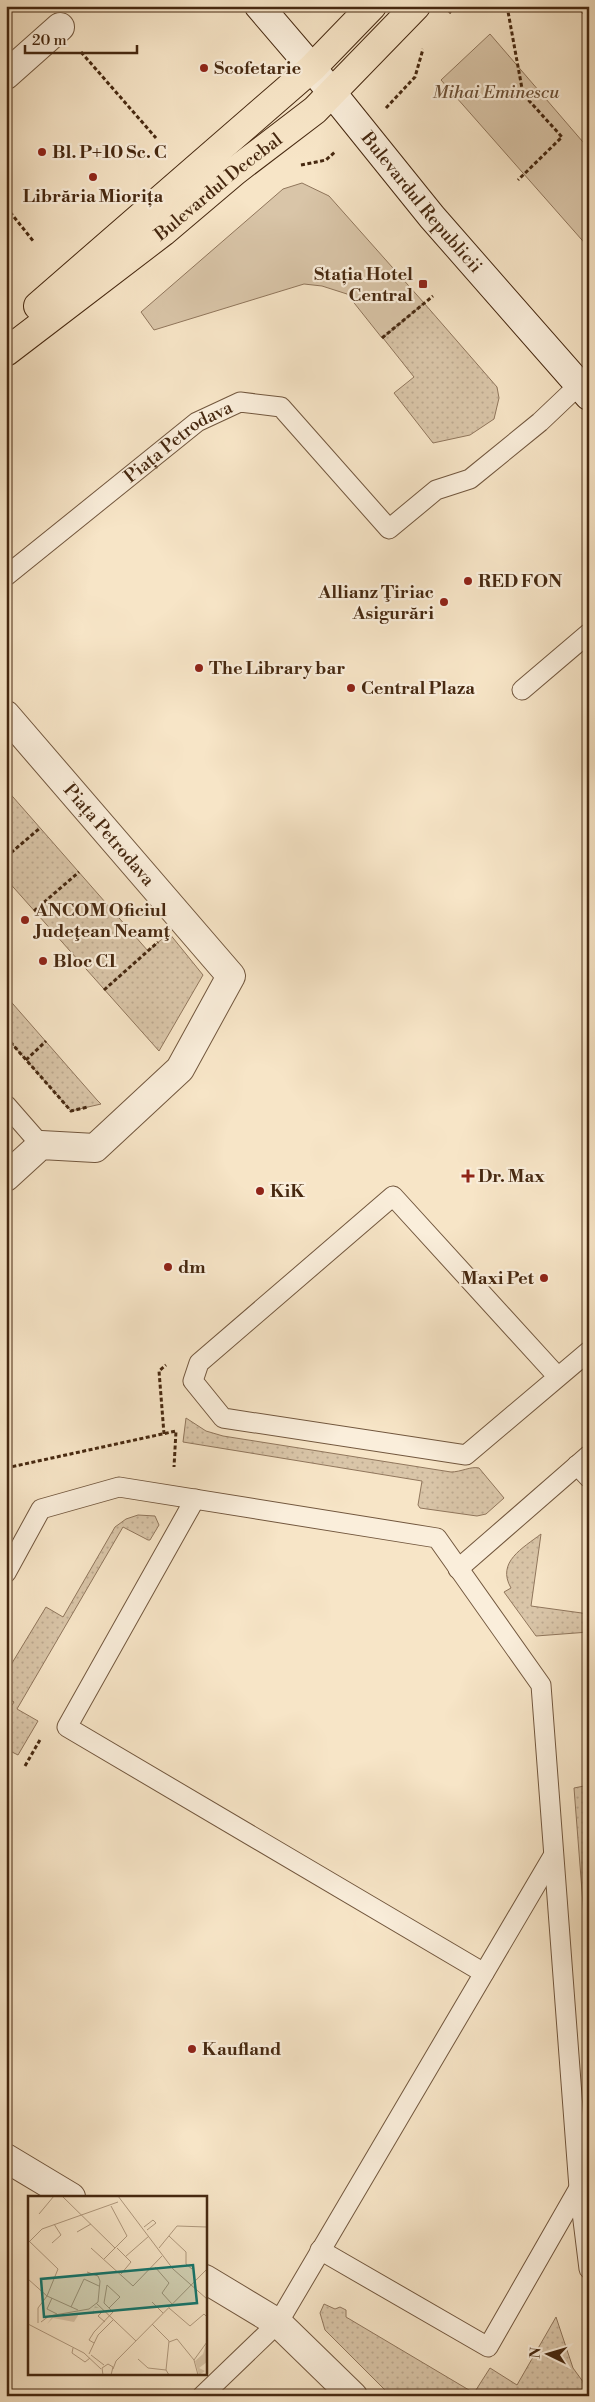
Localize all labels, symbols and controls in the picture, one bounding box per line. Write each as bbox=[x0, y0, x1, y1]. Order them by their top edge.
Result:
scale bar bbox=[25, 22, 138, 54]
text: 20 m bbox=[32, 31, 67, 50]
place label: Scofetarie bbox=[214, 57, 301, 80]
marker: Scofetarie bbox=[198, 62, 210, 74]
park label: Mihai Eminescu bbox=[433, 81, 560, 104]
street label: Bulevardul Republicii bbox=[355, 126, 487, 278]
street label: Bulevardul Decebal bbox=[149, 128, 288, 247]
place label: Bl. P+10 Sc. C bbox=[52, 141, 167, 164]
marker: Bl. P+10 Sc. C bbox=[36, 146, 48, 158]
marker: Librăria Miorița bbox=[87, 171, 99, 183]
place label: Librăria Miorița bbox=[23, 185, 164, 208]
place label: Stația Hotel Central bbox=[314, 263, 413, 307]
marker: Stația Hotel Central bbox=[417, 278, 429, 290]
street label: Piața Petrodava bbox=[120, 396, 237, 488]
place label: RED FON bbox=[478, 570, 562, 593]
marker: RED FON bbox=[462, 575, 474, 587]
place label: Allianz Ţiriac Asigurări bbox=[317, 581, 434, 625]
marker: Allianz Ţiriac Asigurări bbox=[438, 596, 450, 608]
place label: The Library bar bbox=[209, 657, 345, 680]
marker: The Library bar bbox=[193, 662, 205, 674]
place label: Central Plaza bbox=[361, 677, 475, 700]
marker: Central Plaza bbox=[345, 682, 357, 694]
street label: Piața Petrodava bbox=[58, 779, 160, 892]
place label: ANCOM Oficiul Judeţean Neamţ bbox=[32, 899, 170, 943]
marker: ANCOM Oficiul Judeţean Neamţ bbox=[19, 914, 31, 926]
place label: Bloc C1 bbox=[53, 950, 117, 973]
marker: Bloc C1 bbox=[37, 955, 49, 967]
place label: Dr. Max bbox=[478, 1165, 545, 1188]
marker: Dr. Max bbox=[462, 1170, 474, 1182]
place label: KiK bbox=[270, 1180, 305, 1203]
marker: KiK bbox=[254, 1185, 266, 1197]
place label: dm bbox=[178, 1256, 206, 1279]
marker: dm bbox=[162, 1261, 174, 1273]
place label: Maxi Pet bbox=[461, 1267, 535, 1290]
marker: Maxi Pet bbox=[538, 1272, 550, 1284]
place label: Kaufland bbox=[202, 2038, 281, 2061]
marker: Kaufland bbox=[186, 2043, 198, 2055]
inset map bbox=[28, 2196, 206, 2374]
north arrow bbox=[522, 2330, 572, 2380]
text: N bbox=[527, 2347, 545, 2359]

